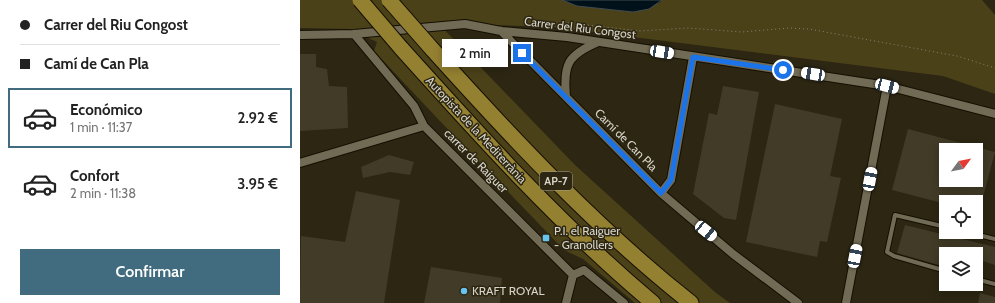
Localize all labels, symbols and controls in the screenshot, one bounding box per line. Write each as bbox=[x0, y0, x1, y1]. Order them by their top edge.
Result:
street label: Carrer del Riu Congost bbox=[523, 13, 637, 42]
text: Carrer del Riu Congost bbox=[44, 16, 188, 34]
callout: 2 min bbox=[442, 39, 508, 67]
route end bbox=[513, 44, 531, 62]
car bbox=[649, 44, 675, 60]
text: 2 min bbox=[459, 45, 491, 61]
text: Camí de Can Pla bbox=[44, 55, 149, 73]
route start bbox=[774, 61, 792, 79]
car bbox=[800, 66, 826, 82]
street label: Autopista de la Mediterrània bbox=[423, 73, 530, 187]
car bbox=[874, 77, 900, 95]
icon: car bbox=[22, 100, 58, 136]
text: Económico bbox=[70, 101, 142, 119]
street label: Camí de Can Pla bbox=[592, 105, 661, 174]
text: 2.92 € bbox=[238, 109, 278, 127]
text: 1 min · 11:37 bbox=[70, 119, 132, 135]
street label: carrer de Raiguer bbox=[441, 125, 512, 196]
north arrow bbox=[939, 143, 983, 187]
map controls bbox=[939, 143, 983, 291]
icon: car bbox=[22, 166, 58, 202]
car bbox=[862, 166, 878, 192]
text: Confort bbox=[70, 167, 119, 185]
road number: AP-7 bbox=[540, 172, 572, 190]
text: 3.95 € bbox=[237, 175, 278, 193]
text: 2 min · 11:38 bbox=[70, 185, 136, 201]
button: locate bbox=[939, 195, 983, 239]
car bbox=[693, 219, 719, 243]
place label: P.I. el Raiguer - Granollers bbox=[554, 223, 620, 252]
marker: P.I. el Raiguer - Granollers bbox=[541, 233, 551, 243]
car bbox=[847, 243, 863, 269]
button: layers bbox=[939, 247, 983, 291]
button: Confirmar bbox=[20, 249, 280, 295]
place label: KRAFT ROYAL bbox=[472, 283, 544, 298]
marker: KRAFT ROYAL bbox=[459, 286, 469, 296]

